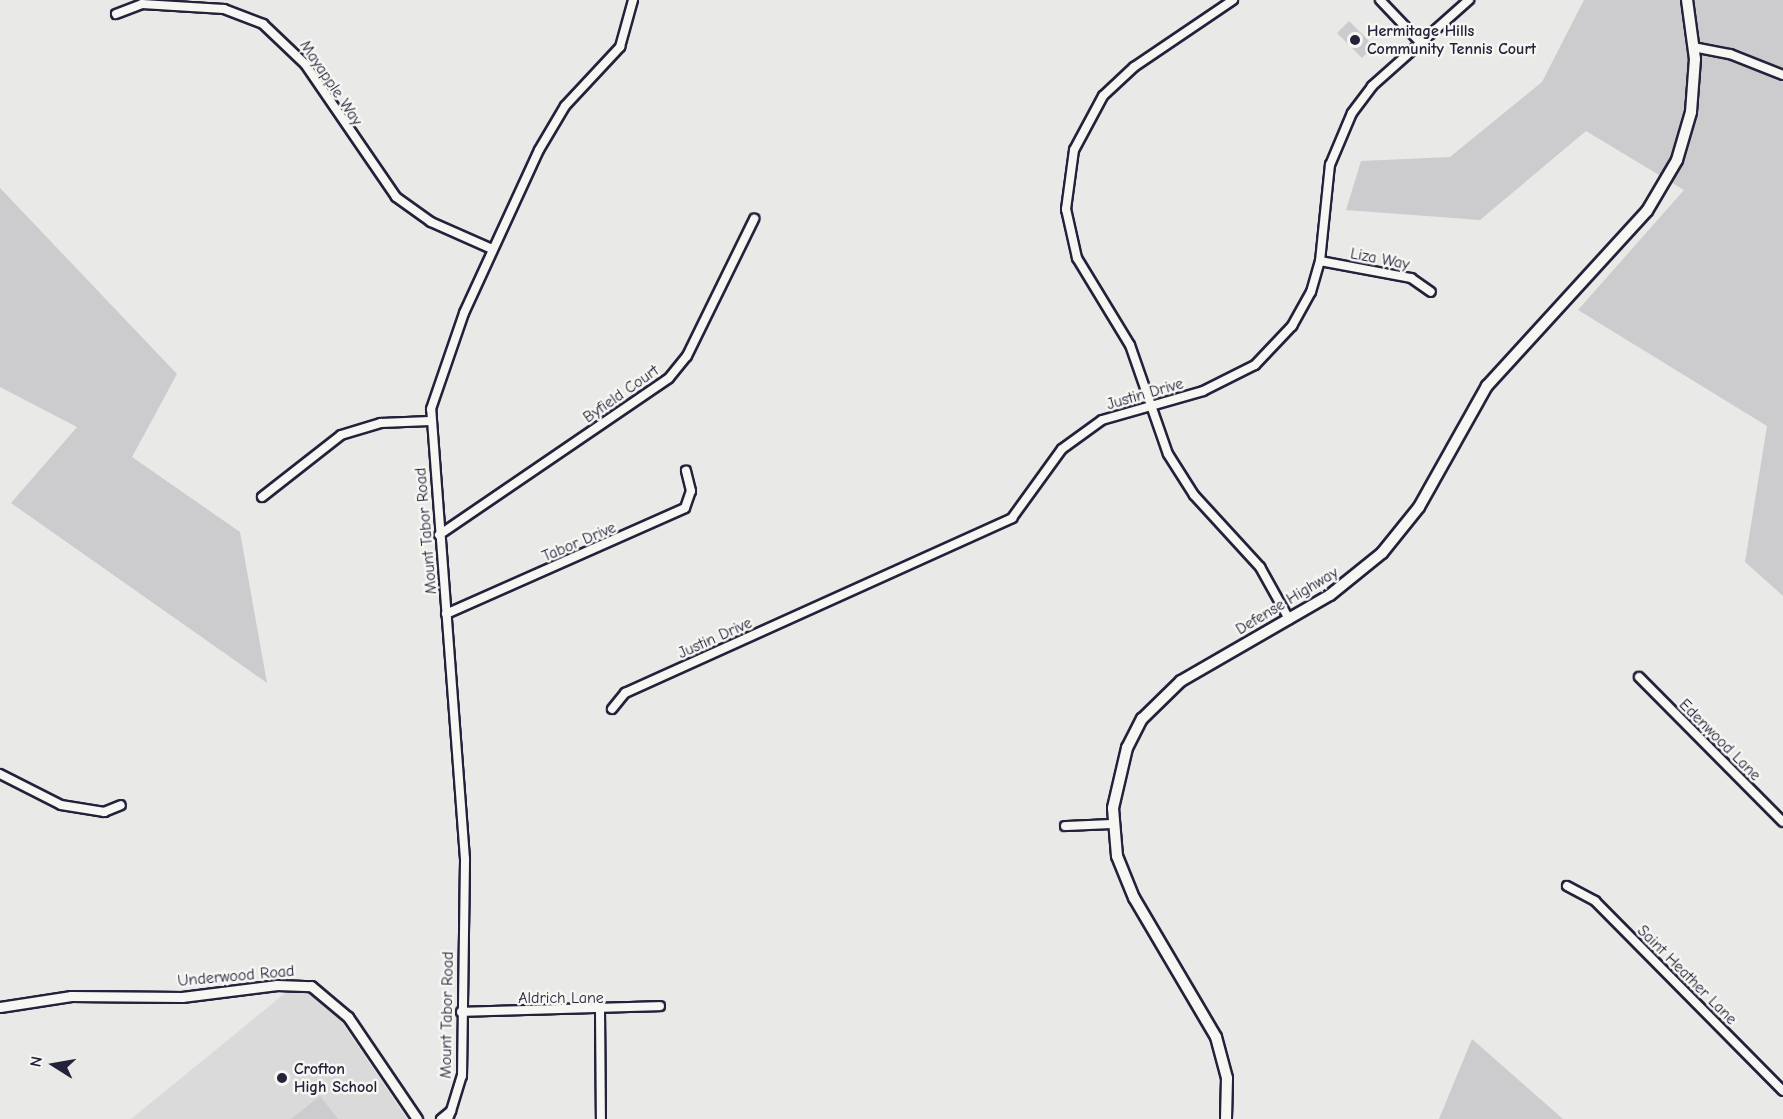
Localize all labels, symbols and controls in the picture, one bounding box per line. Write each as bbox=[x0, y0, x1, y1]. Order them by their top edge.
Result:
place label: Hermitage Hills Community Tennis Court bbox=[1367, 21, 1536, 59]
marker: Hermitage Hills Community Tennis Court bbox=[1348, 33, 1362, 47]
street label: Mayapple Way bbox=[295, 37, 367, 129]
street label: Liza Way bbox=[1349, 244, 1411, 274]
street label: Byfield Court bbox=[579, 361, 663, 427]
street label: Justin Drive bbox=[1104, 374, 1186, 414]
street label: Mount Tabor Road bbox=[411, 467, 441, 595]
street label: Tabor Drive bbox=[539, 518, 619, 566]
street label: Defense Highway bbox=[1232, 563, 1342, 639]
street label: Justin Drive bbox=[675, 613, 755, 663]
street label: Edenwood Lane bbox=[1675, 695, 1765, 785]
street label: Saint Heather Lane bbox=[1633, 921, 1741, 1029]
street label: Mount Tabor Road bbox=[436, 951, 458, 1079]
street label: Underwood Road bbox=[177, 961, 295, 991]
street label: Aldrich Lane bbox=[518, 988, 604, 1008]
north arrow bbox=[24, 1035, 84, 1095]
text: N bbox=[27, 1055, 46, 1068]
place label: Crofton High School bbox=[294, 1059, 377, 1097]
marker: Crofton High School bbox=[275, 1071, 289, 1085]

